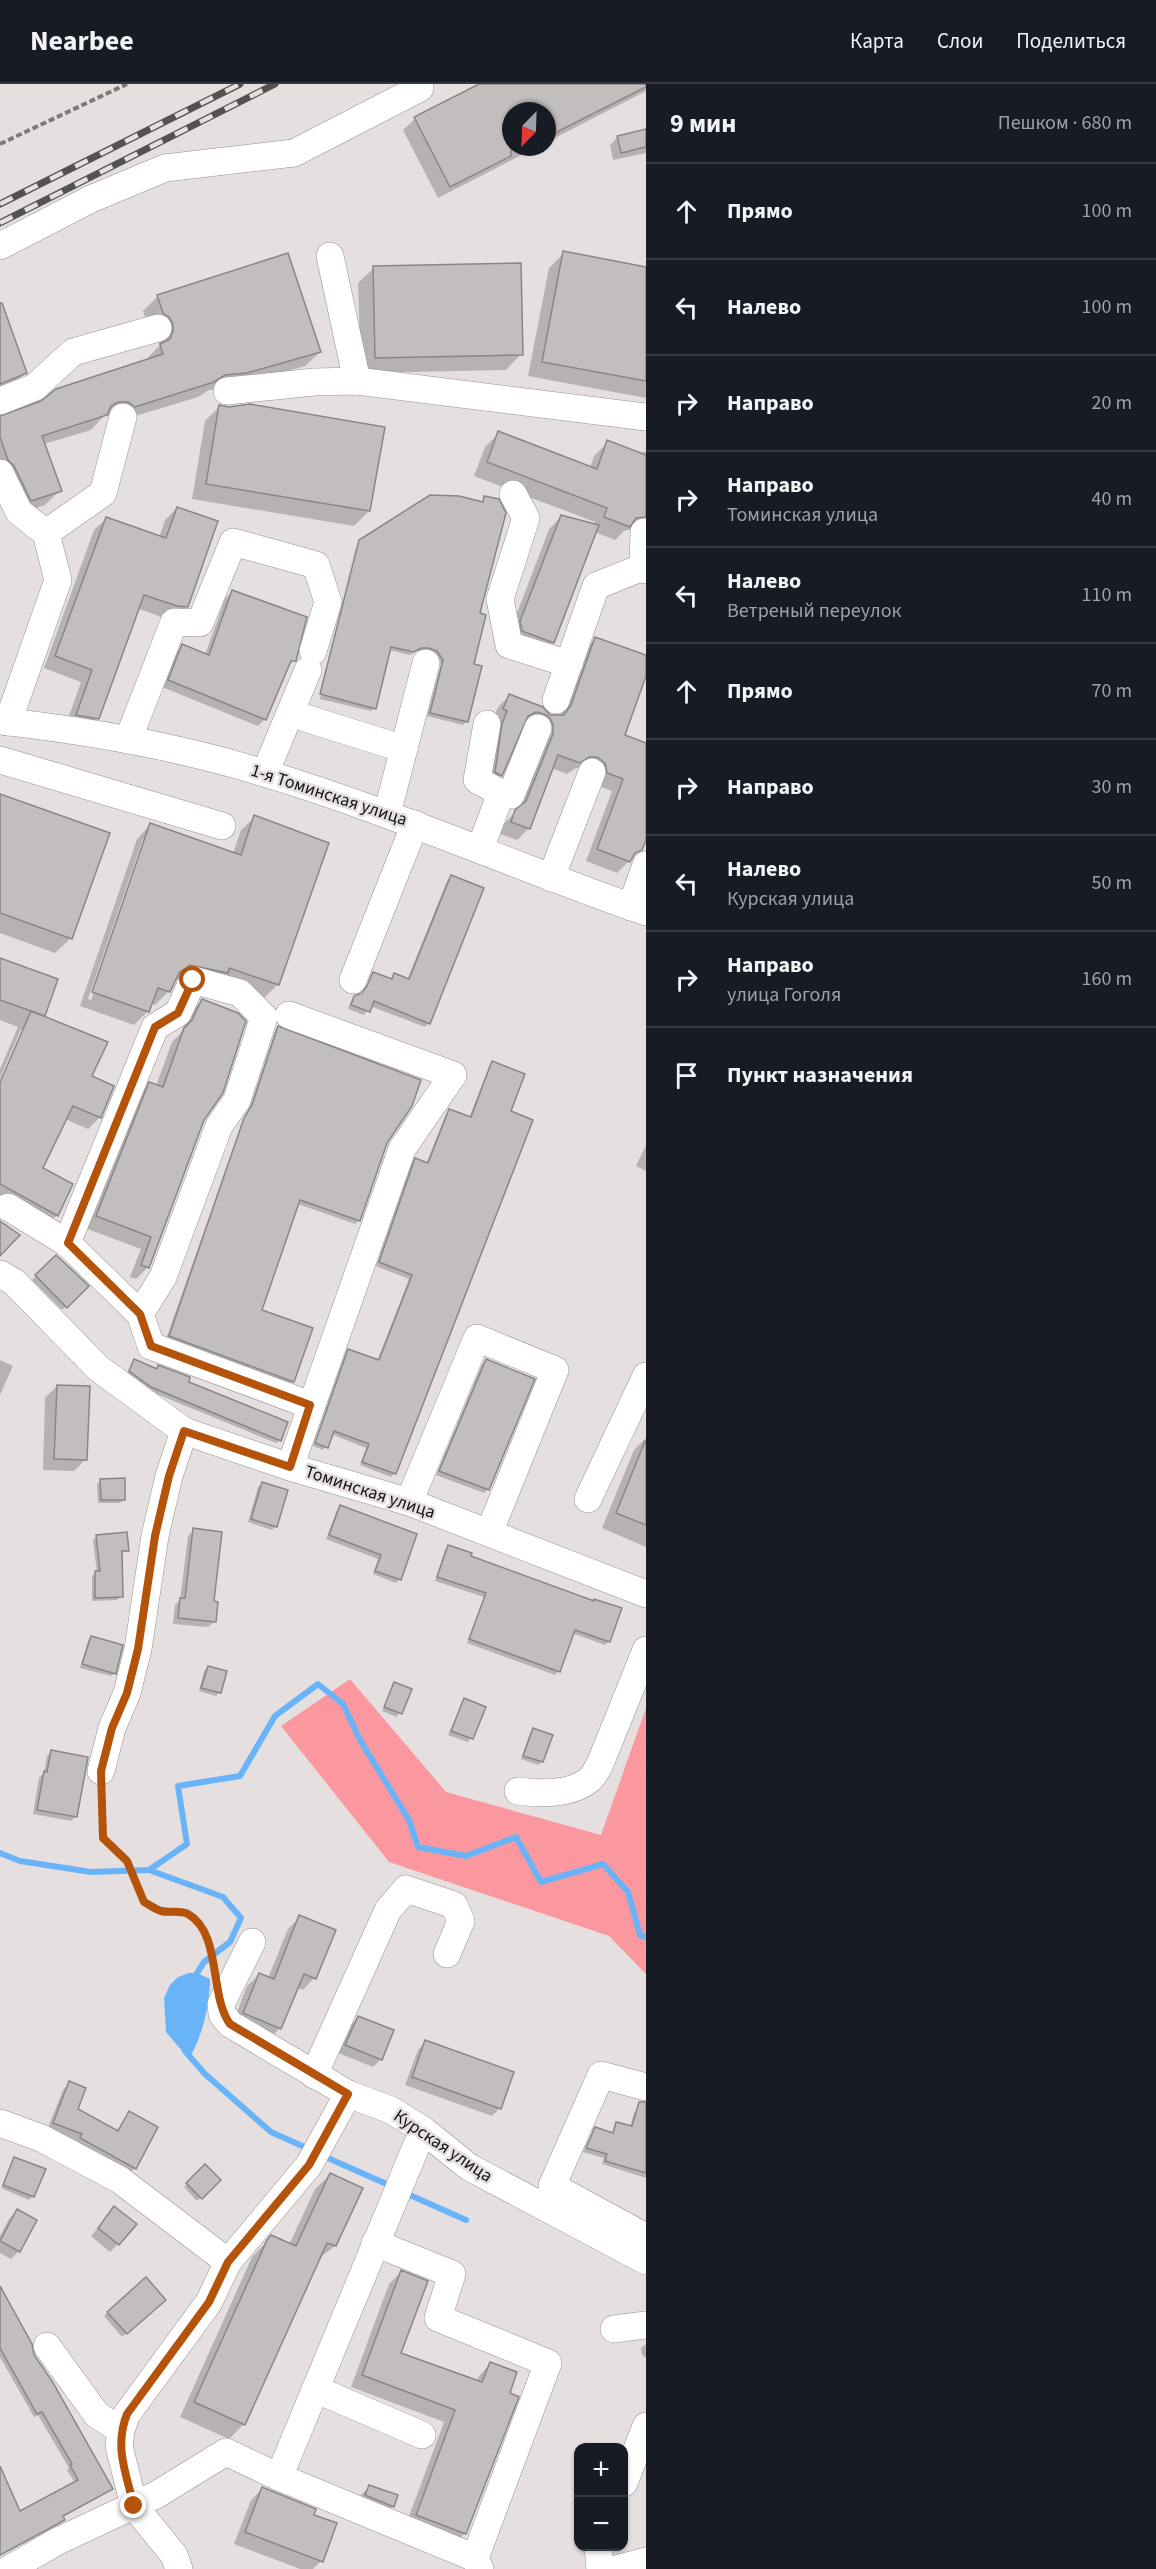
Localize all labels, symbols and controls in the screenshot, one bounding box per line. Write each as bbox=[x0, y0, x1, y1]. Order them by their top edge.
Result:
text: Nearbee bbox=[30, 21, 134, 61]
text: Карта bbox=[850, 26, 904, 56]
text: Слои bbox=[937, 26, 983, 56]
text: Поделиться bbox=[1016, 26, 1126, 56]
north arrow bbox=[502, 102, 556, 156]
text: 9 мин bbox=[670, 105, 736, 142]
text: Пешком · 680 m bbox=[998, 109, 1132, 137]
icon: ahead bbox=[670, 195, 703, 228]
text: Прямо bbox=[727, 195, 793, 227]
text: 100 m bbox=[1082, 197, 1132, 225]
icon: left bbox=[670, 291, 703, 324]
text: Налево bbox=[727, 291, 801, 323]
text: 100 m bbox=[1082, 293, 1132, 321]
icon: right bbox=[670, 387, 703, 420]
text: Направо bbox=[727, 387, 814, 419]
text: 20 m bbox=[1092, 389, 1132, 417]
text: Направо bbox=[727, 469, 814, 501]
icon: right bbox=[670, 483, 703, 516]
text: 40 m bbox=[1092, 485, 1132, 513]
text: Томинская улица bbox=[727, 501, 878, 529]
text: Налево bbox=[727, 565, 801, 597]
icon: left bbox=[670, 579, 703, 612]
text: 110 m bbox=[1082, 581, 1132, 609]
text: Ветреный переулок bbox=[727, 597, 901, 625]
icon: ahead bbox=[670, 675, 703, 708]
text: Прямо bbox=[727, 675, 793, 707]
text: 70 m bbox=[1092, 677, 1132, 705]
street label: 1-я Томинская улица bbox=[248, 758, 410, 832]
icon: right bbox=[670, 771, 703, 804]
text: Направо bbox=[727, 771, 814, 803]
text: 30 m bbox=[1092, 773, 1132, 801]
text: Налево bbox=[727, 853, 801, 885]
icon: left bbox=[670, 867, 703, 900]
text: 50 m bbox=[1092, 869, 1132, 897]
text: Курская улица bbox=[727, 885, 854, 913]
text: Направо bbox=[727, 949, 814, 981]
icon: right bbox=[670, 963, 703, 996]
text: 160 m bbox=[1082, 965, 1132, 993]
route start bbox=[179, 966, 205, 992]
text: улица Гоголя bbox=[727, 981, 841, 1009]
icon: arrive bbox=[670, 1059, 703, 1092]
text: Пункт назначения bbox=[727, 1059, 913, 1091]
street label: Томинская улица bbox=[301, 1459, 439, 1525]
street label: Курская улица bbox=[389, 2104, 497, 2188]
map controls bbox=[574, 2443, 628, 2551]
button: + bbox=[574, 2443, 628, 2497]
route end bbox=[120, 2492, 146, 2518]
button: − bbox=[574, 2497, 628, 2551]

